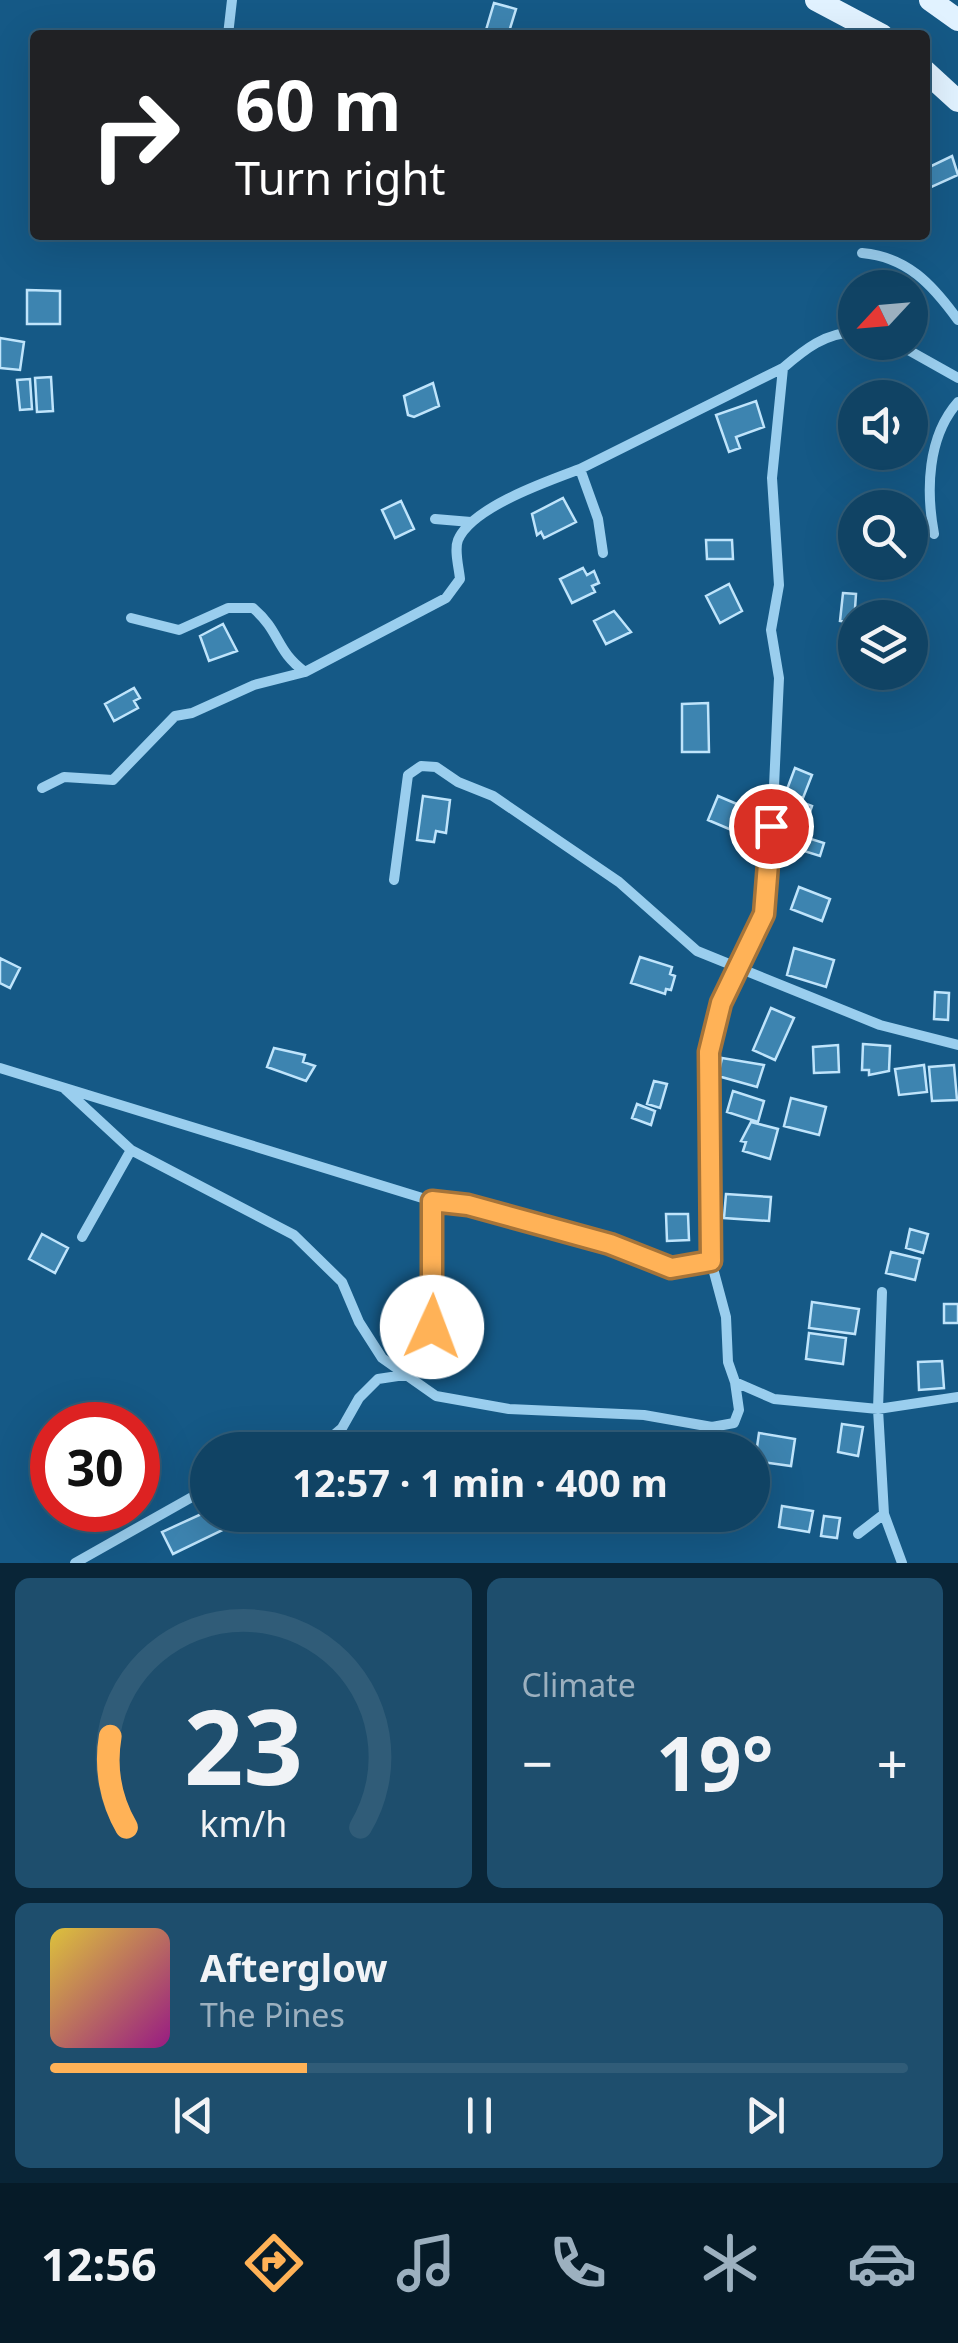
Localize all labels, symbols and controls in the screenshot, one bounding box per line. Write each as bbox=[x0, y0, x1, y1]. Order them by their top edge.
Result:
text: 60 m bbox=[235, 56, 402, 152]
icon: right bbox=[70, 70, 200, 200]
text: Turn right bbox=[235, 147, 446, 208]
north arrow bbox=[838, 270, 928, 360]
map controls bbox=[838, 270, 928, 690]
button: sound bbox=[838, 380, 928, 470]
button: search bbox=[838, 490, 928, 580]
button: layers bbox=[838, 600, 928, 690]
pin bbox=[729, 784, 814, 869]
icon: arrive bbox=[744, 799, 799, 854]
position arrow bbox=[380, 1275, 484, 1379]
speed limit sign: 30 bbox=[30, 1402, 160, 1532]
text: 12:57 · 1 min · 400 m bbox=[292, 1456, 668, 1508]
text: Climate bbox=[522, 1663, 636, 1706]
text: 23 bbox=[184, 1674, 303, 1815]
text: 19° bbox=[656, 1711, 774, 1813]
text: − bbox=[522, 1725, 553, 1800]
text: + bbox=[877, 1725, 908, 1800]
text: km/h bbox=[199, 1799, 287, 1847]
text: Afterglow bbox=[200, 1941, 388, 1993]
text: The Pines bbox=[200, 1993, 345, 2036]
icon: previous bbox=[166, 2088, 221, 2143]
icon: pause bbox=[452, 2088, 507, 2143]
icon: next bbox=[738, 2088, 793, 2143]
icon: directions bbox=[239, 2228, 309, 2298]
icon: music bbox=[391, 2228, 461, 2298]
icon: phone bbox=[543, 2228, 613, 2298]
icon: climate bbox=[695, 2228, 765, 2298]
icon: car bbox=[847, 2228, 917, 2298]
text: 12:56 bbox=[41, 2233, 157, 2294]

